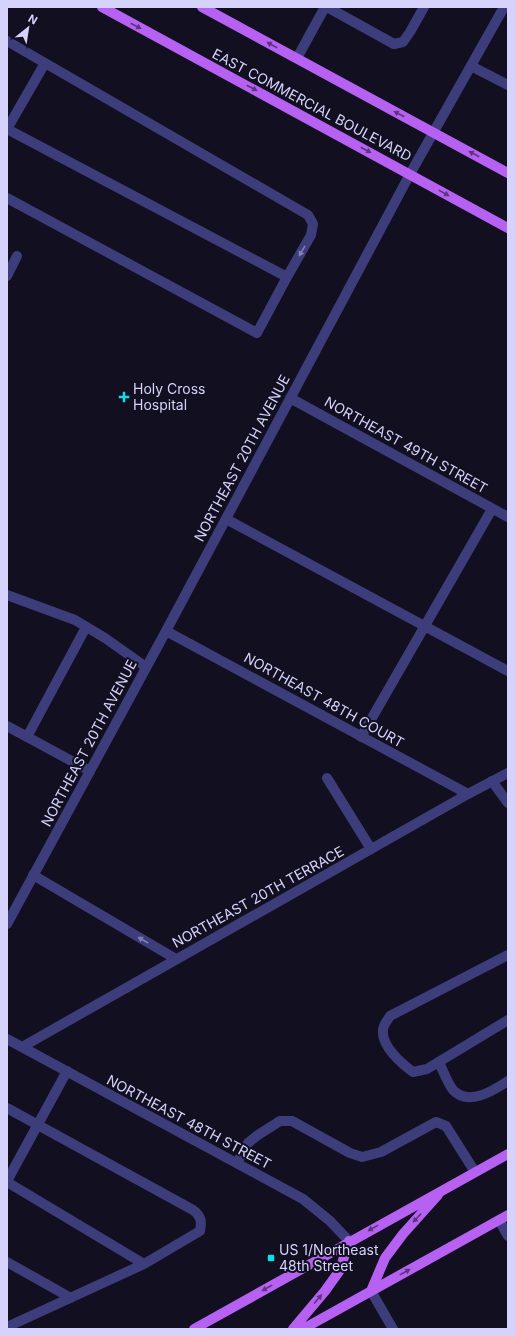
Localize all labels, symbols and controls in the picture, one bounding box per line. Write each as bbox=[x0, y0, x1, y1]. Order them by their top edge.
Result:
north arrow bbox=[8, 8, 48, 48]
text: N bbox=[26, 11, 40, 27]
one-way arrow bbox=[130, 22, 142, 29]
one-way arrow bbox=[266, 42, 278, 48]
street label: EAST COMMERCIAL BOULEVARD bbox=[210, 45, 415, 164]
one-way arrow bbox=[246, 85, 258, 92]
one-way arrow bbox=[393, 110, 404, 117]
one-way arrow bbox=[360, 147, 372, 154]
one-way arrow bbox=[468, 151, 479, 158]
one-way arrow bbox=[438, 189, 450, 196]
one-way arrow bbox=[299, 245, 306, 256]
street label: NORTHEAST 20TH AVENUE bbox=[190, 371, 293, 544]
place label: Holy Cross Hospital bbox=[133, 380, 206, 413]
marker: Holy Cross Hospital bbox=[118, 391, 130, 403]
street label: NORTHEAST 49TH STREET bbox=[322, 393, 491, 497]
street label: NORTHEAST 48TH COURT bbox=[241, 648, 407, 751]
street label: NORTHEAST 20TH AVENUE bbox=[37, 656, 140, 829]
street label: NORTHEAST 20TH TERRACE bbox=[169, 842, 347, 951]
one-way arrow bbox=[137, 936, 149, 943]
street label: NORTHEAST 48TH STREET bbox=[104, 1071, 274, 1172]
one-way arrow bbox=[413, 1213, 422, 1223]
one-way arrow bbox=[367, 1225, 379, 1232]
place label: US 1/Northeast 48th Street bbox=[279, 1241, 379, 1274]
marker: US 1/Northeast 48th Street bbox=[266, 1253, 276, 1263]
one-way arrow bbox=[399, 1269, 411, 1275]
one-way arrow bbox=[261, 1284, 272, 1291]
one-way arrow bbox=[313, 1295, 322, 1304]

